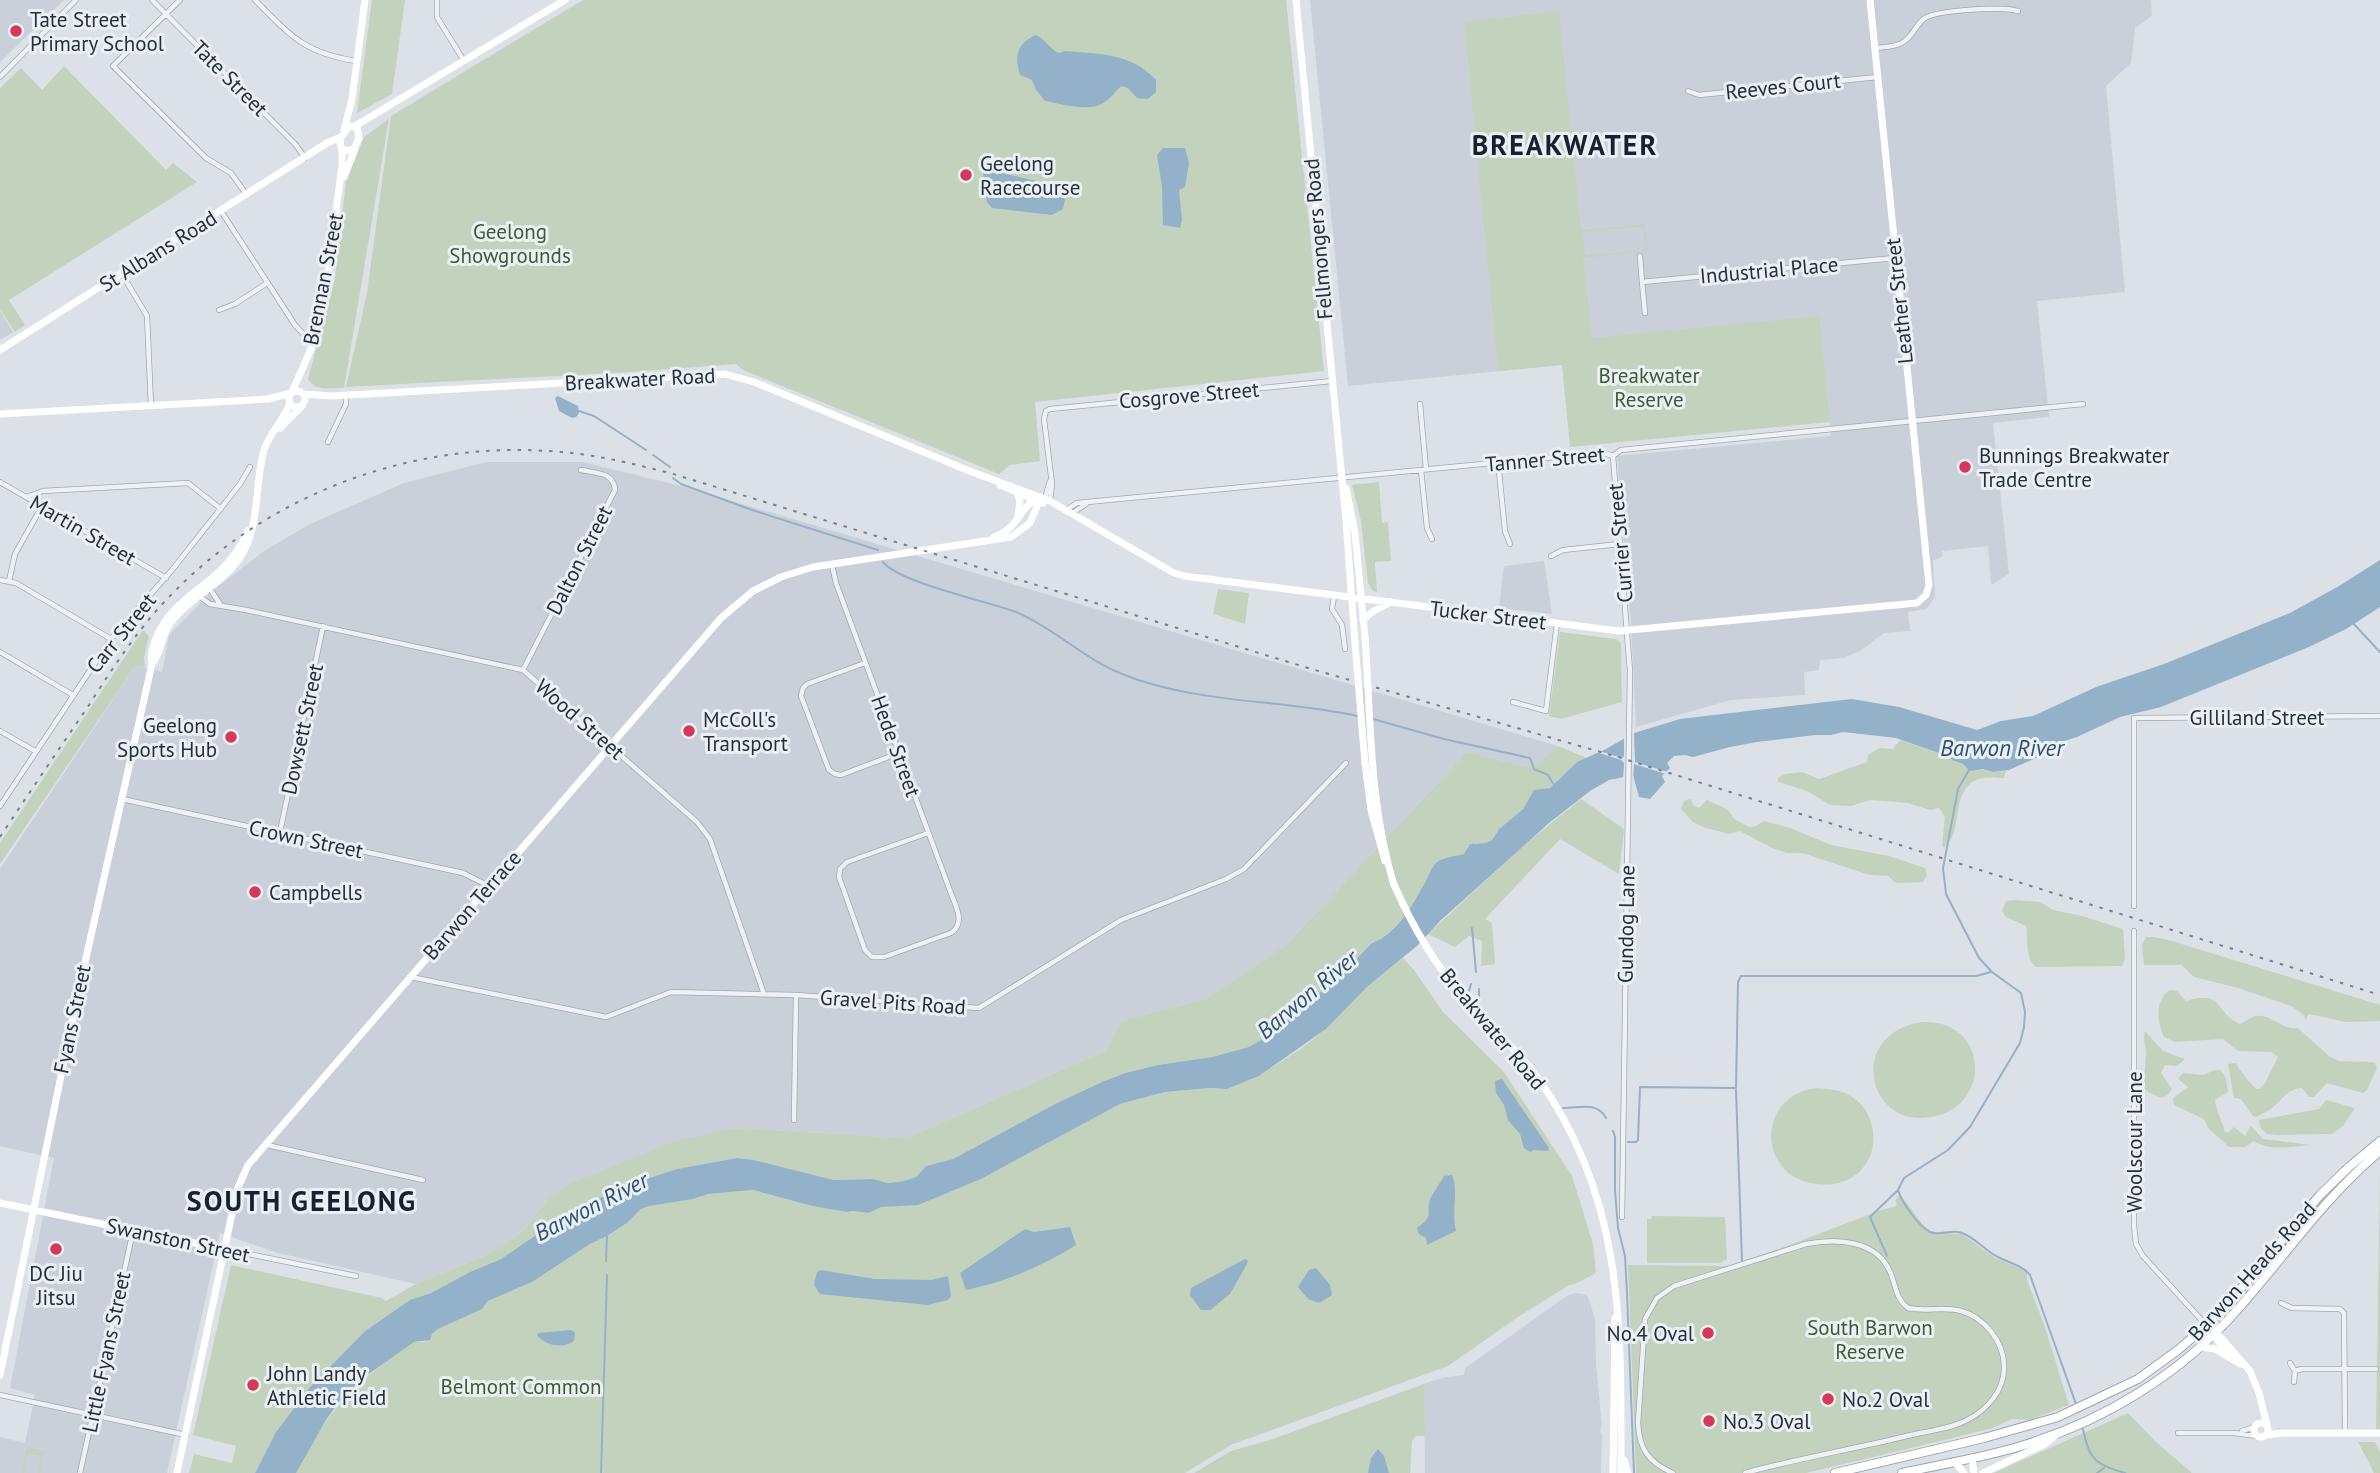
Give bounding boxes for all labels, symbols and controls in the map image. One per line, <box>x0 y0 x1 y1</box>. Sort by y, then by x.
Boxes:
place label: Tate Street Primary School <box>30 6 164 57</box>
marker: Tate Street Primary School <box>8 23 24 39</box>
street label: Tate Street <box>186 34 274 122</box>
street label: Reeves Court <box>1724 67 1842 105</box>
district label: BREAKWATER <box>1472 126 1658 163</box>
place label: Geelong Racecourse <box>980 150 1080 201</box>
street label: Fellmongers Road <box>1298 157 1338 321</box>
marker: Geelong Racecourse <box>958 167 974 183</box>
street label: St Albans Road <box>94 204 222 298</box>
street label: Brennan Street <box>297 211 349 347</box>
park label: Geelong Showgrounds <box>449 218 571 269</box>
street label: Leather Street <box>1879 237 1919 365</box>
street label: Industrial Place <box>1699 250 1839 290</box>
street label: Breakwater Road <box>564 362 716 396</box>
park label: Breakwater Reserve <box>1598 362 1700 413</box>
street label: Cosgrove Street <box>1118 375 1260 415</box>
street label: Tanner Street <box>1484 440 1606 478</box>
place label: Bunnings Breakwater Trade Centre <box>1979 442 2170 493</box>
marker: Bunnings Breakwater Trade Centre <box>1957 459 1973 475</box>
street label: Currier Street <box>1601 482 1639 604</box>
street label: Martin Street <box>25 489 141 571</box>
street label: Dalton Street <box>540 501 618 619</box>
street label: Carr Street <box>80 587 162 679</box>
street label: Tucker Street <box>1428 594 1548 636</box>
street label: Dowsett Street <box>275 661 329 797</box>
street label: Wood Street <box>530 673 630 765</box>
street label: Hede Street <box>865 692 927 800</box>
street label: Gilliland Street <box>2190 704 2324 731</box>
place label: McColl's Transport <box>703 706 788 757</box>
place label: Geelong Sports Hub <box>117 712 217 763</box>
marker: McColl's Transport <box>681 723 697 739</box>
marker: Geelong Sports Hub <box>223 729 239 745</box>
water label: Barwon River <box>1940 733 2065 762</box>
street label: Crown Street <box>246 814 366 864</box>
street label: Barwon Terrace <box>417 845 527 965</box>
street label: Gundog Lane <box>1611 865 1641 983</box>
place label: Campbells <box>269 879 363 906</box>
marker: Campbells <box>247 884 263 900</box>
water label: Barwon River <box>1250 942 1365 1045</box>
street label: Fyans Street <box>47 962 97 1076</box>
street label: Breakwater Road <box>1434 962 1552 1096</box>
street label: Gravel Pits Road <box>819 983 967 1021</box>
street label: Woolscour Lane <box>2121 1071 2148 1213</box>
water label: Barwon River <box>529 1164 654 1247</box>
district label: SOUTH GEELONG <box>187 1182 417 1219</box>
street label: Barwon Heads Road <box>2182 1196 2322 1346</box>
street label: Swanston Street <box>104 1212 252 1268</box>
marker: DC Jiu Jitsu <box>48 1241 64 1257</box>
place label: DC Jiu Jitsu <box>29 1260 83 1311</box>
street label: Little Fyans Street <box>76 1269 136 1435</box>
park label: South Barwon Reserve <box>1807 1314 1933 1365</box>
place label: No.4 Oval <box>1607 1320 1694 1347</box>
marker: No.4 Oval <box>1700 1325 1716 1341</box>
place label: John Landy Athletic Field <box>266 1360 386 1411</box>
park label: Belmont Common <box>441 1373 601 1400</box>
marker: John Landy Athletic Field <box>245 1377 261 1393</box>
place label: No.2 Oval <box>1842 1386 1929 1413</box>
marker: No.2 Oval <box>1820 1391 1836 1407</box>
place label: No.3 Oval <box>1723 1408 1810 1435</box>
marker: No.3 Oval <box>1701 1413 1717 1429</box>

